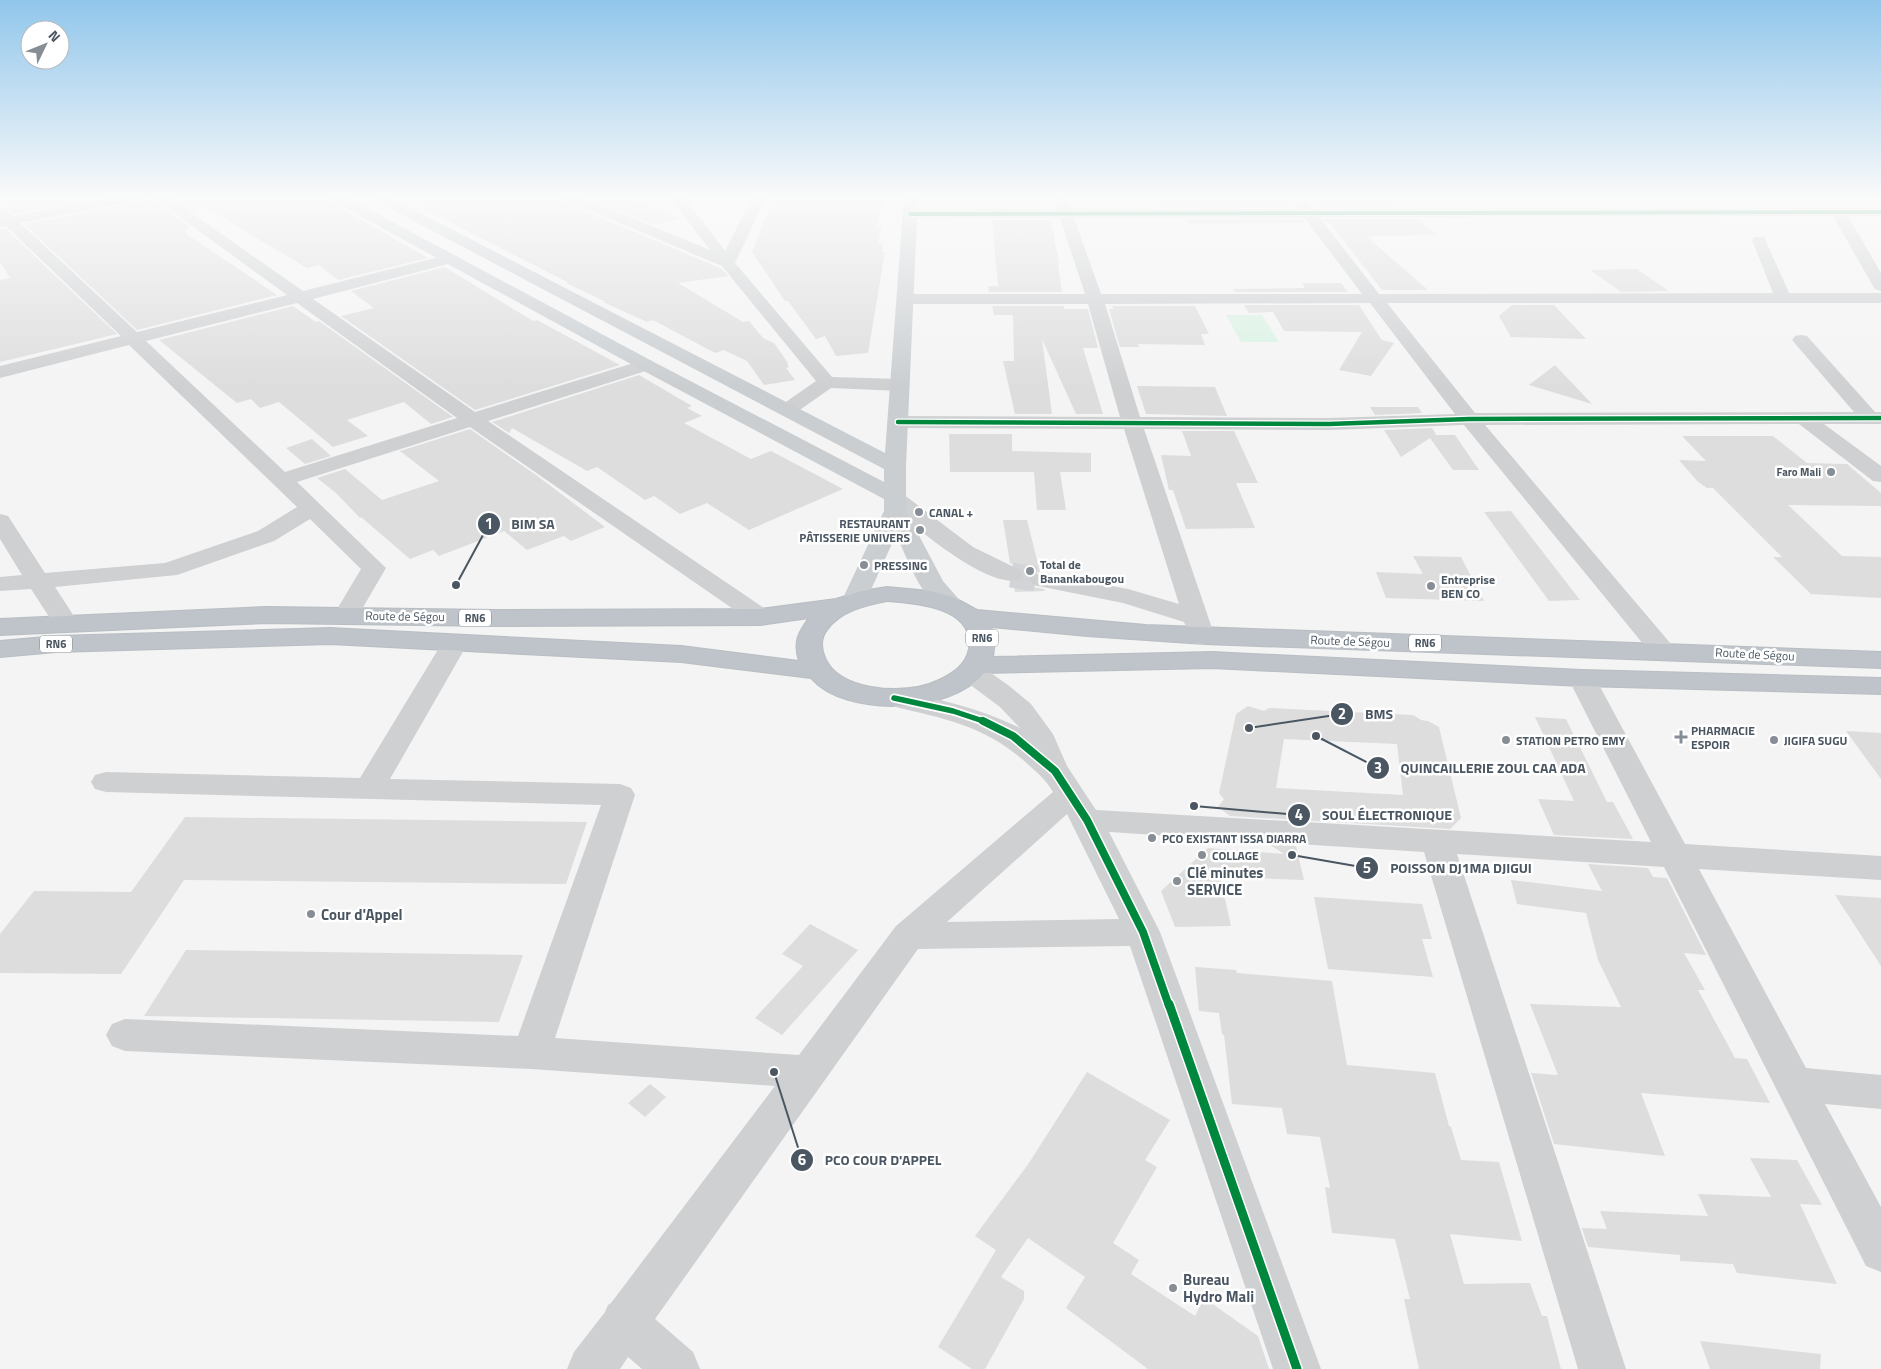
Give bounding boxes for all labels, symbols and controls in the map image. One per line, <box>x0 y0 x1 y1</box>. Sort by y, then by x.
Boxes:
north arrow <box>20 20 70 70</box>
text: N <box>44 25 66 47</box>
place label: Faro Mali <box>1776 464 1821 480</box>
marker: Faro Mali <box>1825 466 1837 478</box>
place label: CANAL + <box>929 503 974 522</box>
marker: CANAL + <box>913 506 925 518</box>
callout: BIM SA <box>476 509 565 538</box>
text: 1 <box>485 512 493 535</box>
text: BIM SA <box>511 513 555 534</box>
place label: RESTAURANT PÂTISSERIE UNIVERS <box>799 514 911 547</box>
marker: RESTAURANT PÂTISSERIE UNIVERS <box>914 524 926 536</box>
place label: Total de Banankabougou <box>1040 555 1124 588</box>
place label: PRESSING <box>874 556 927 575</box>
marker: PRESSING <box>858 559 870 571</box>
marker: Total de Banankabougou <box>1024 565 1036 577</box>
place label: Entreprise BEN CO <box>1441 570 1495 603</box>
marker: Entreprise BEN CO <box>1425 580 1437 592</box>
street label: Route de Ségou <box>365 606 445 626</box>
road number: RN6 <box>459 610 491 626</box>
road number: RN6 <box>966 630 998 646</box>
street label: Route de Ségou <box>1310 630 1390 652</box>
road number: RN6 <box>1409 634 1441 651</box>
road number: RN6 <box>40 636 72 652</box>
street label: Route de Ségou <box>1715 642 1795 666</box>
callout: BMS <box>1330 699 1403 728</box>
text: 2 <box>1338 702 1346 725</box>
text: BMS <box>1365 703 1393 724</box>
place label: PHARMACIE ESPOIR <box>1691 721 1755 754</box>
place label: STATION PETRO EMY <box>1516 731 1626 750</box>
marker: PHARMACIE ESPOIR <box>1675 731 1687 743</box>
place label: JIGIFA SUGU <box>1784 731 1848 750</box>
marker: STATION PETRO EMY <box>1500 734 1512 746</box>
marker: JIGIFA SUGU <box>1768 734 1780 746</box>
callout: QUINCAILLERIE ZOUL CAA ADA <box>1365 754 1596 783</box>
text: 3 <box>1374 756 1382 779</box>
text: QUINCAILLERIE ZOUL CAA ADA <box>1400 757 1586 778</box>
callout: SOUL ÉLECTRONIQUE <box>1287 800 1462 829</box>
text: 4 <box>1295 803 1303 826</box>
text: SOUL ÉLECTRONIQUE <box>1322 804 1452 825</box>
place label: PCO EXISTANT ISSA DIARRA <box>1162 829 1307 848</box>
marker: PCO EXISTANT ISSA DIARRA <box>1146 832 1158 844</box>
place label: COLLAGE <box>1212 846 1259 865</box>
marker: COLLAGE <box>1196 849 1208 861</box>
callout: POISSON DJ1MA DJIGUI <box>1355 853 1541 882</box>
text: 5 <box>1363 856 1371 879</box>
text: POISSON DJ1MA DJIGUI <box>1390 857 1532 878</box>
place label: Clé minutes SERVICE <box>1187 861 1263 901</box>
marker: Clé minutes SERVICE <box>1171 875 1183 887</box>
place label: Cour d'Appel <box>321 903 403 926</box>
marker: Cour d'Appel <box>305 908 317 920</box>
callout: PCO COUR D'APPEL <box>790 1146 952 1175</box>
text: 6 <box>798 1148 806 1171</box>
text: PCO COUR D'APPEL <box>825 1149 942 1170</box>
place label: Bureau Hydro Mali <box>1183 1268 1254 1308</box>
marker: Bureau Hydro Mali <box>1167 1282 1179 1294</box>

